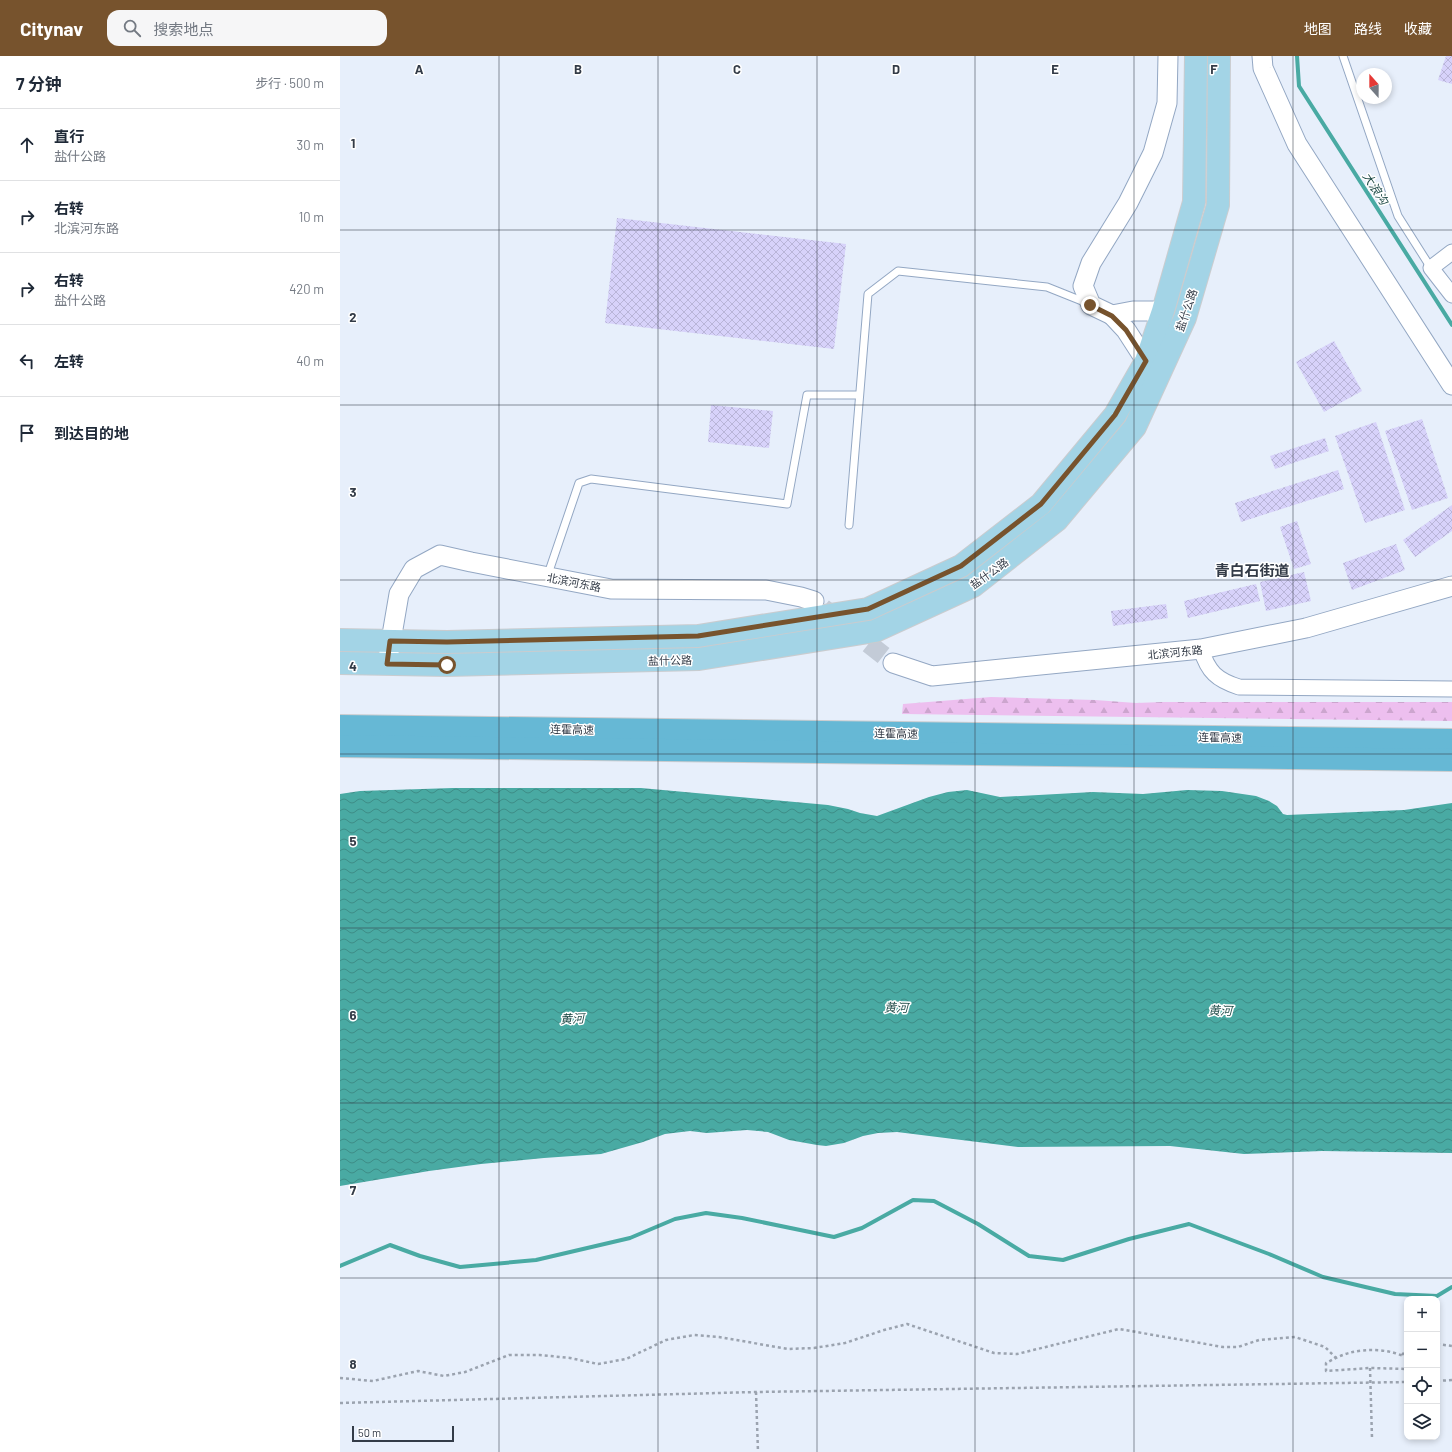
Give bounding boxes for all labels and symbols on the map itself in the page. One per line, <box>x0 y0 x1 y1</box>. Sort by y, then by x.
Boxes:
text: A <box>415 61 424 77</box>
text: B <box>574 61 582 77</box>
text: C <box>733 61 741 77</box>
text: D <box>892 61 900 77</box>
text: E <box>1051 61 1059 77</box>
text: F <box>1210 61 1218 77</box>
north arrow <box>1356 68 1392 104</box>
text: 1 <box>351 135 355 151</box>
water label: 大浪沟 <box>1360 169 1393 209</box>
street label: 盐什公路 <box>1173 287 1199 333</box>
route end <box>1081 296 1099 314</box>
text: 2 <box>349 309 357 325</box>
text: 3 <box>349 484 357 500</box>
street label: 盐什公路 <box>967 555 1011 591</box>
district label: 青白石街道 <box>1214 561 1290 579</box>
street label: 北滨河东路 <box>546 570 602 594</box>
street label: 北滨河东路 <box>1147 643 1203 661</box>
street label: 盐什公路 <box>648 653 692 667</box>
route start <box>438 656 456 674</box>
text: 4 <box>349 658 357 674</box>
street label: 连霍高速 <box>550 722 594 736</box>
street label: 连霍高速 <box>874 726 918 740</box>
street label: 连霍高速 <box>1198 730 1242 744</box>
text: 5 <box>349 833 357 849</box>
water label: 黄河 <box>884 1000 910 1014</box>
water label: 黄河 <box>1208 1003 1234 1017</box>
text: 6 <box>350 1007 357 1023</box>
water label: 黄河 <box>560 1011 586 1025</box>
text: 7 <box>350 1182 357 1198</box>
text: 8 <box>349 1356 357 1372</box>
scale bar <box>352 1424 454 1443</box>

